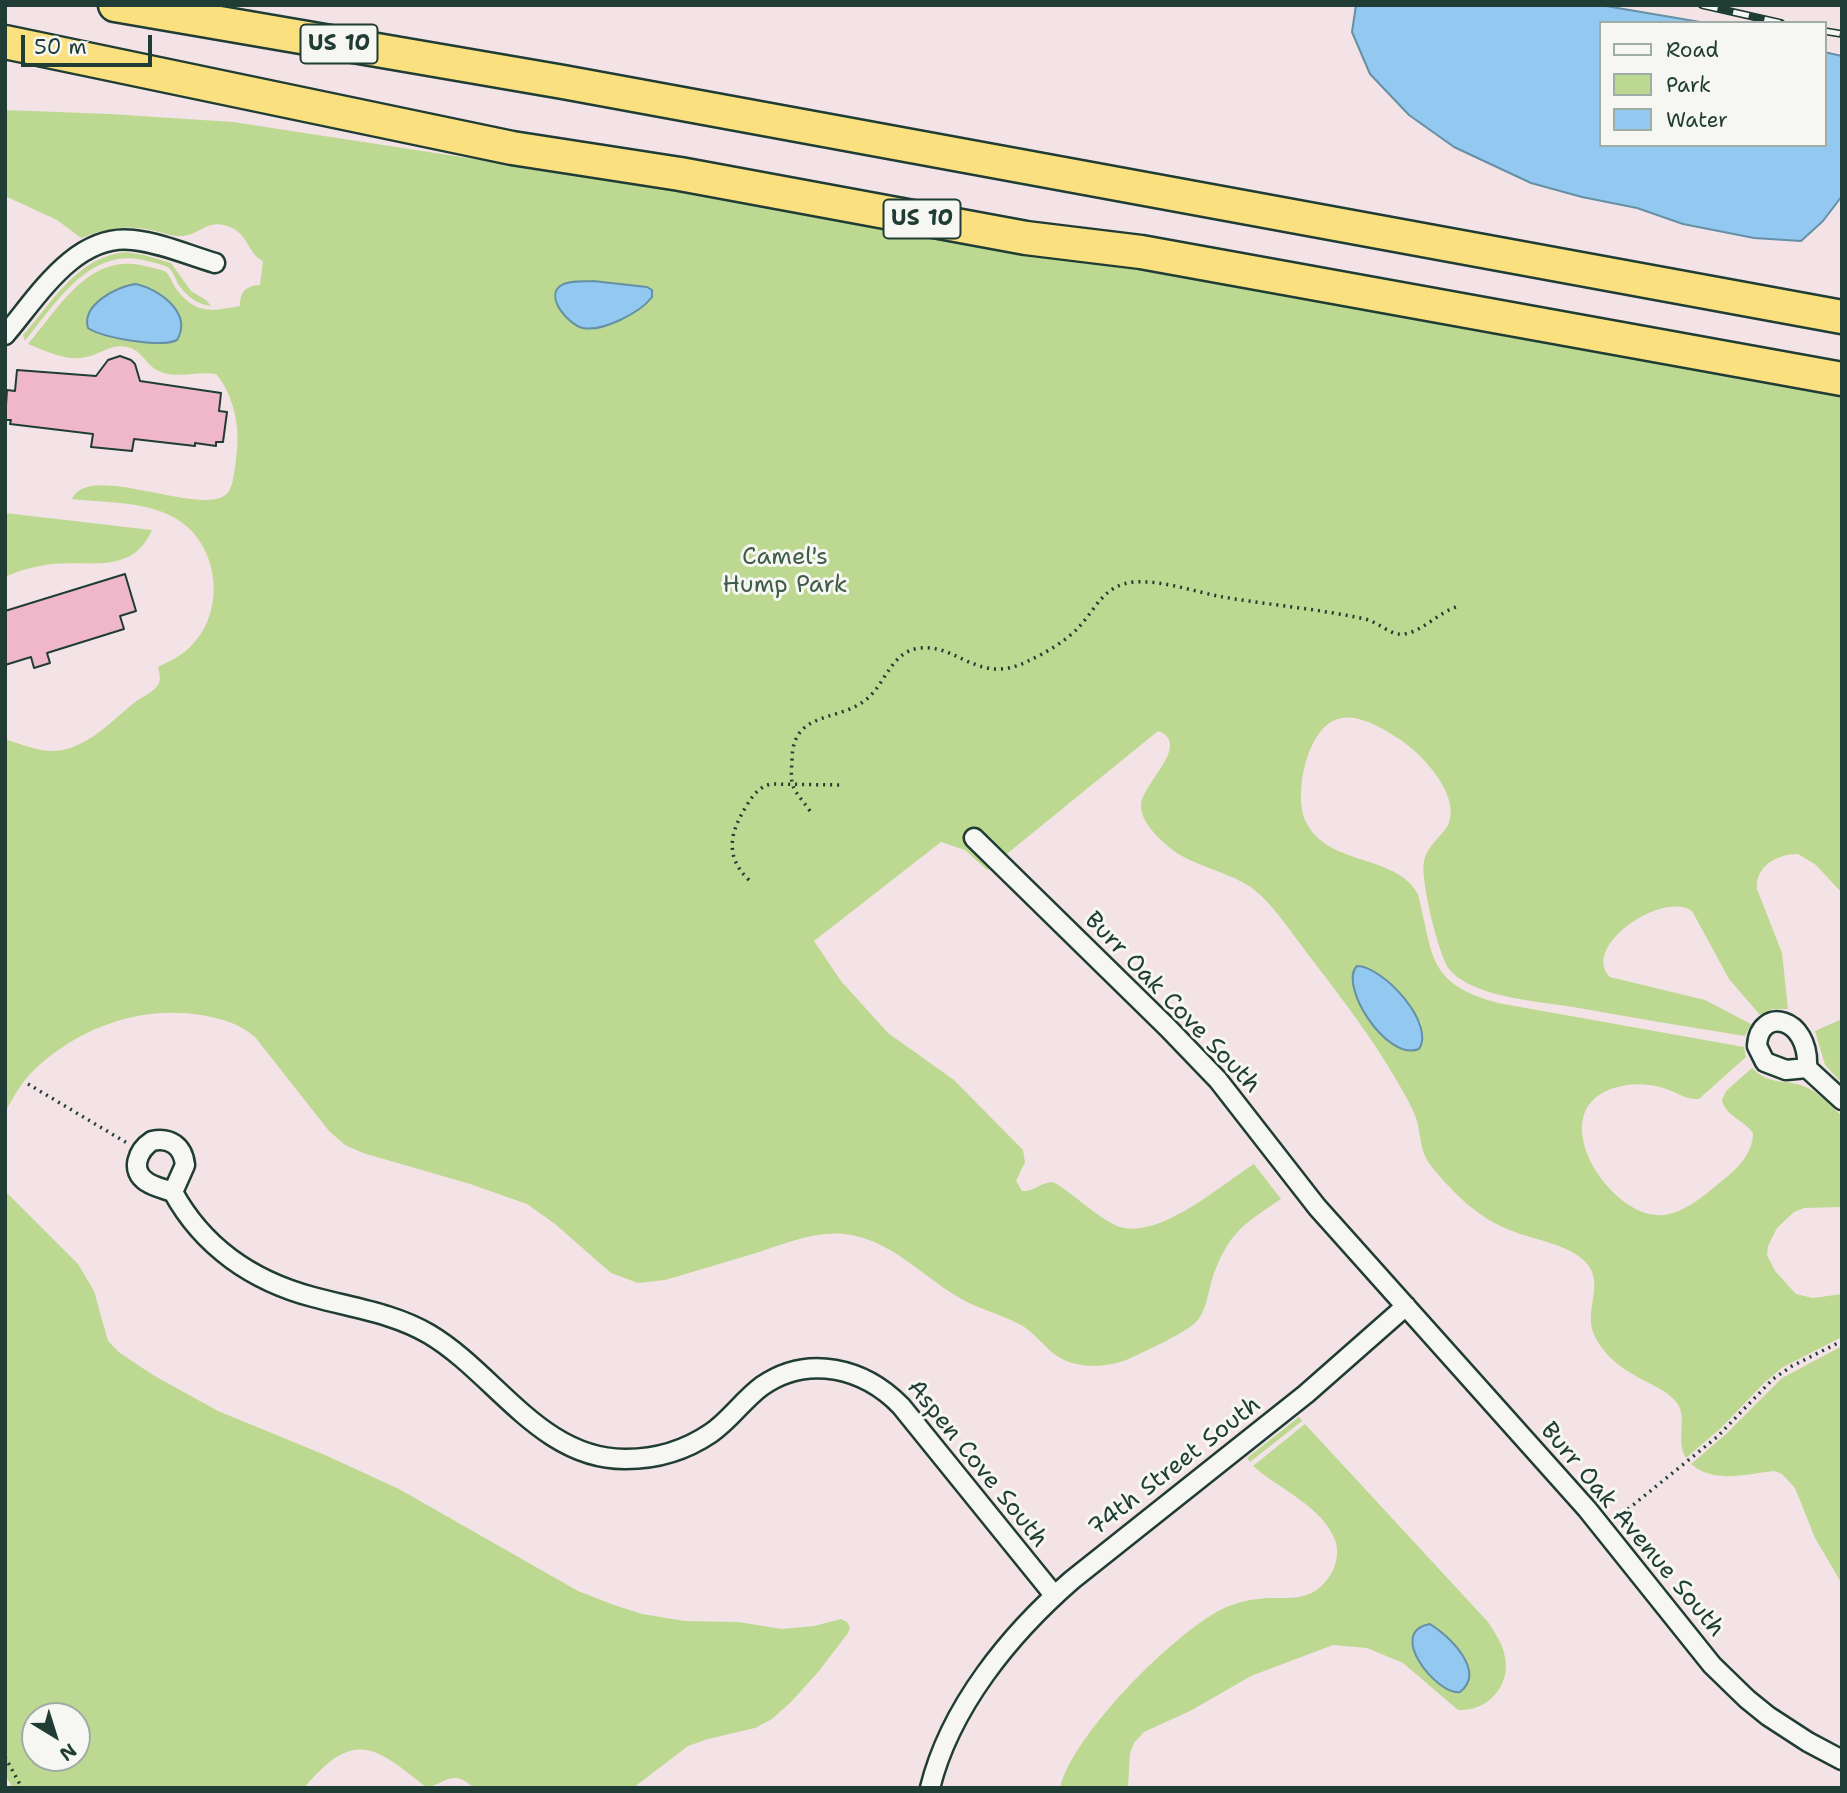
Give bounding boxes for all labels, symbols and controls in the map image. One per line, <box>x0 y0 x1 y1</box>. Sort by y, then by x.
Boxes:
scale bar <box>24 21 156 65</box>
legend <box>1598 21 1826 147</box>
road number: US 10 <box>300 24 378 64</box>
text: 50 m <box>34 33 87 61</box>
text: Road <box>1666 36 1719 64</box>
text: Park <box>1666 71 1711 99</box>
text: Water <box>1666 106 1728 134</box>
road number: US 10 <box>884 200 960 238</box>
park label: Camel's Hump Park <box>722 544 848 600</box>
street label: Burr Oak Cove South <box>1078 906 1266 1100</box>
street label: Aspen Cove South <box>900 1374 1054 1554</box>
street label: 74th Street South <box>1083 1391 1267 1543</box>
street label: Burr Oak Avenue South <box>1534 1417 1730 1643</box>
north arrow <box>21 1702 91 1772</box>
text: N <box>54 1738 82 1767</box>

